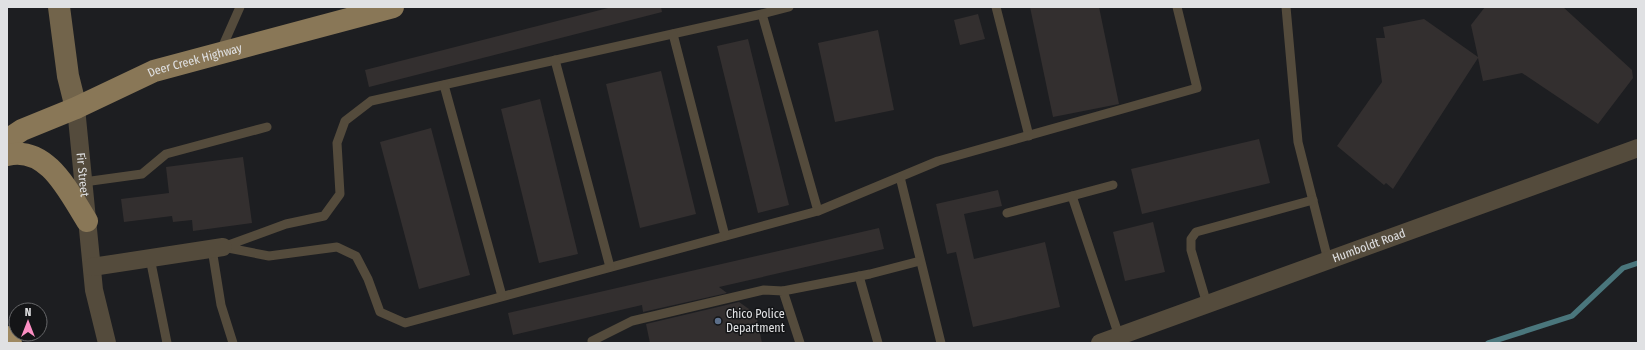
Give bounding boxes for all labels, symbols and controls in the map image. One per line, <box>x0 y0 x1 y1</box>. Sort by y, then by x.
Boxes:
street label: Deer Creek Highway <box>145 41 244 80</box>
street label: Fir Street <box>73 152 92 198</box>
street label: Humboldt Road <box>1330 226 1407 265</box>
north arrow <box>8 302 48 342</box>
text: N <box>25 306 31 319</box>
place label: Chico Police Department <box>726 307 785 335</box>
marker: Chico Police Department <box>713 316 723 326</box>

